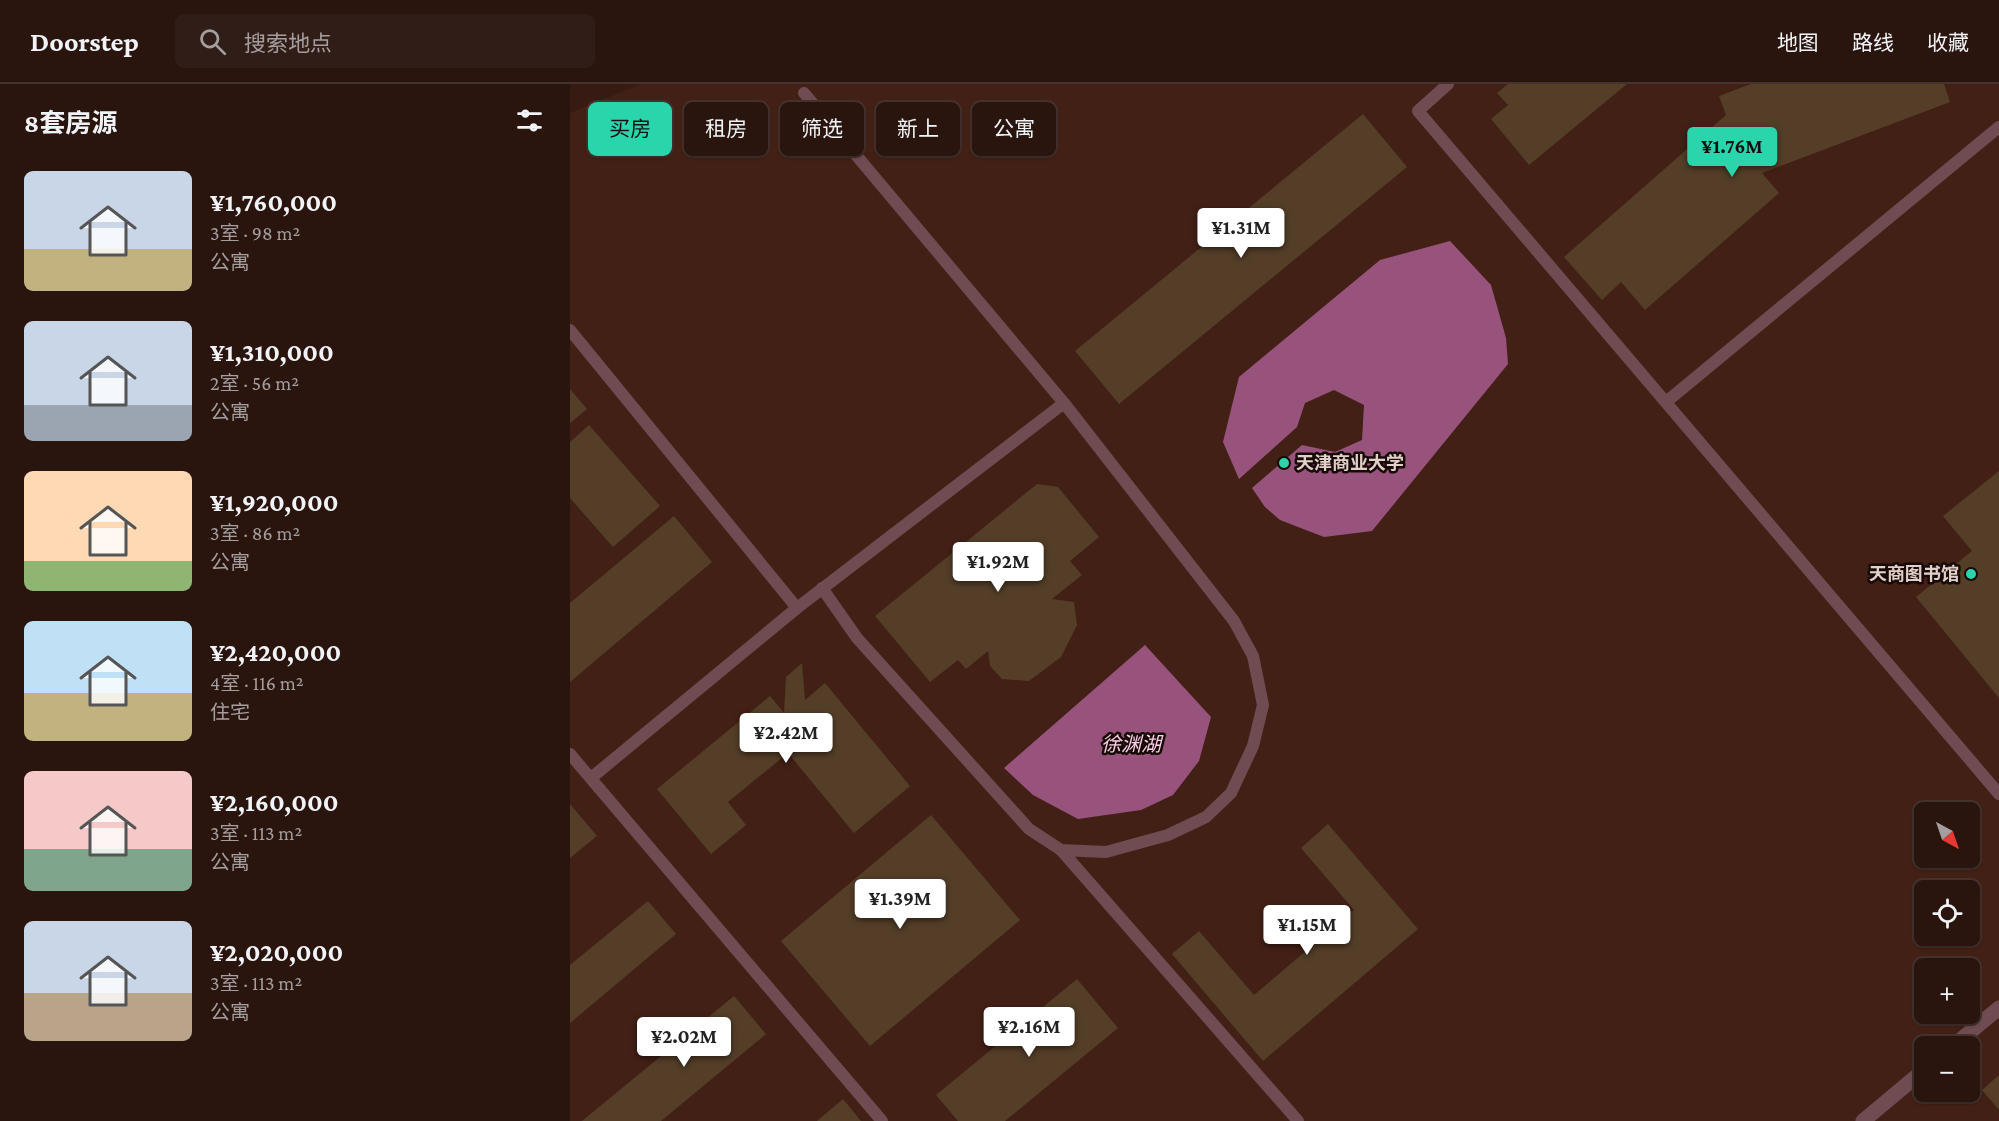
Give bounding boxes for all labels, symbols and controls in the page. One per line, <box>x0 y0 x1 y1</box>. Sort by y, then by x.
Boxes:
search box <box>175 14 595 68</box>
icon: search <box>196 25 229 58</box>
text: Doorstep <box>30 26 139 57</box>
text: 搜索地点 <box>244 31 332 56</box>
text: 地图 <box>1777 31 1819 55</box>
text: 路线 <box>1852 31 1894 55</box>
text: 收藏 <box>1927 31 1969 55</box>
chip: 买房 <box>588 102 672 156</box>
chip: 租房 <box>684 102 768 156</box>
chip: 筛选 <box>780 102 864 156</box>
chip: 新上 <box>876 102 960 156</box>
chip: 公寓 <box>972 102 1056 156</box>
icon: filters <box>513 104 546 137</box>
text: 8套房源 <box>24 109 117 138</box>
pin: ¥1.76M <box>1683 127 1781 178</box>
text: ¥1.76M <box>1701 135 1763 157</box>
text: ¥1,760,000 <box>210 188 337 217</box>
icon: home <box>72 195 144 267</box>
pin: ¥1.31M <box>1192 208 1290 259</box>
text: ¥1.31M <box>1211 216 1271 238</box>
text: 3室 · 98 m² <box>210 222 300 244</box>
text: 公寓 <box>210 251 250 273</box>
text: ¥1,310,000 <box>210 338 334 367</box>
icon: home <box>72 345 144 417</box>
text: 2室 · 56 m² <box>210 372 299 394</box>
text: 公寓 <box>210 401 250 423</box>
place label: 天津商业大学 <box>1296 453 1404 473</box>
marker: 天津商业大学 <box>1277 456 1291 470</box>
text: ¥1,920,000 <box>210 488 339 517</box>
icon: home <box>72 495 144 567</box>
text: 3室 · 86 m² <box>210 522 300 544</box>
pin: ¥1.92M <box>949 542 1047 593</box>
text: ¥1.92M <box>967 550 1029 572</box>
text: 公寓 <box>210 551 250 573</box>
place label: 天商图书馆 <box>1869 564 1959 584</box>
marker: 天商图书馆 <box>1964 567 1978 581</box>
text: ¥2,420,000 <box>210 638 341 667</box>
icon: home <box>72 645 144 717</box>
text: 4室 · 116 m² <box>210 672 304 694</box>
text: 住宅 <box>210 701 250 723</box>
pin: ¥2.42M <box>737 713 835 764</box>
text: ¥2.42M <box>754 721 818 743</box>
water label: 徐渊湖 <box>1101 733 1164 755</box>
text: ¥2,160,000 <box>210 788 339 817</box>
icon: home <box>72 795 144 867</box>
north arrow <box>1914 802 1980 868</box>
map controls <box>1914 802 1980 1102</box>
text: 3室 · 113 m² <box>210 822 302 844</box>
text: 公寓 <box>210 851 250 873</box>
pin: ¥1.39M <box>851 879 949 930</box>
button: locate <box>1914 880 1980 946</box>
text: ¥1.39M <box>869 887 931 909</box>
pin: ¥1.15M <box>1258 905 1356 956</box>
text: ¥1.15M <box>1277 913 1337 935</box>
text: ¥2,020,000 <box>210 938 343 967</box>
icon: home <box>72 945 144 1017</box>
button: + <box>1914 958 1980 1024</box>
text: 3室 · 113 m² <box>210 972 302 994</box>
text: 公寓 <box>210 1001 250 1023</box>
pin: ¥2.16M <box>980 1007 1078 1058</box>
text: ¥2.16M <box>998 1015 1060 1037</box>
pin: ¥2.02M <box>635 1017 733 1068</box>
text: ¥2.02M <box>651 1025 717 1047</box>
button: − <box>1914 1036 1980 1102</box>

